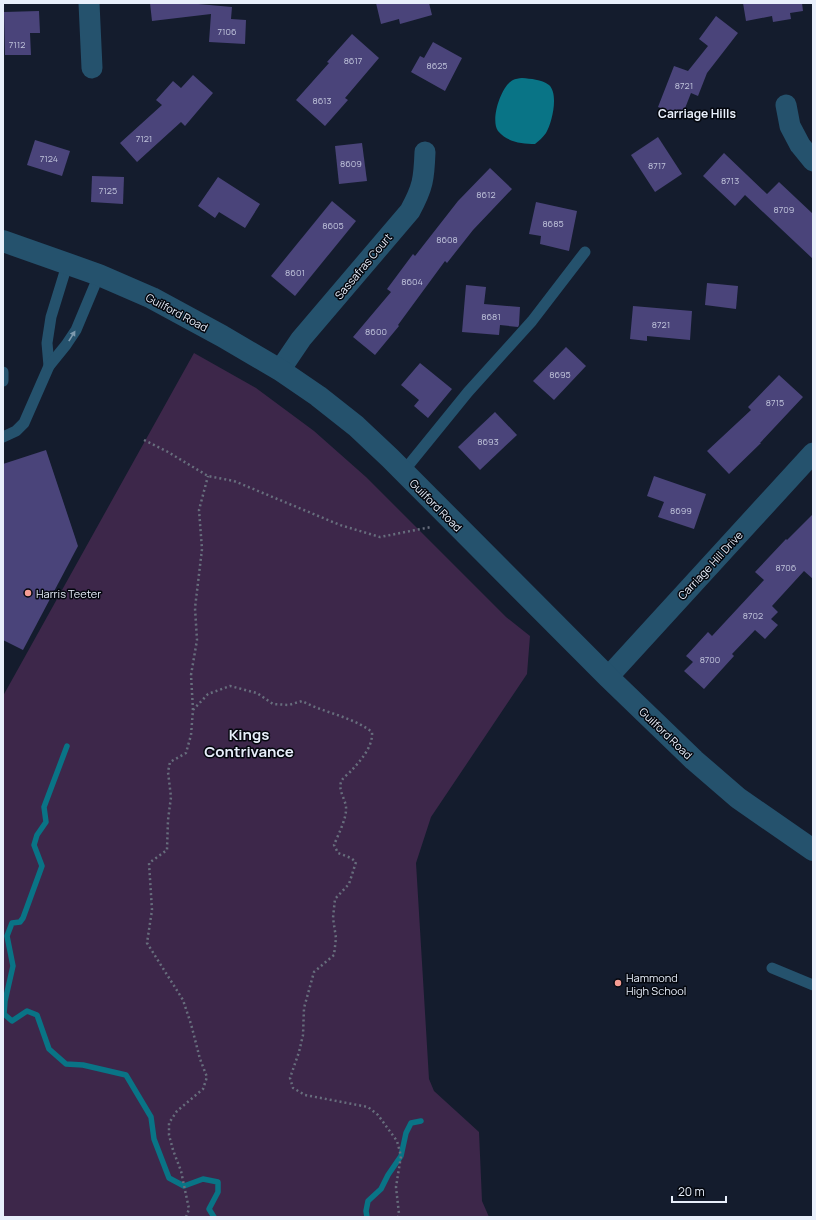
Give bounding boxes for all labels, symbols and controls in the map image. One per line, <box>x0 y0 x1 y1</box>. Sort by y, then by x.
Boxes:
house number: 7106 <box>217 25 237 38</box>
house number: 7112 <box>9 38 25 51</box>
house number: 8617 <box>344 54 363 67</box>
house number: 8625 <box>426 59 448 72</box>
house number: 8721 <box>675 79 693 92</box>
house number: 8613 <box>312 94 332 107</box>
district label: Carriage Hills <box>658 105 736 122</box>
house number: 7121 <box>136 132 152 145</box>
house number: 7124 <box>40 152 58 165</box>
house number: 8609 <box>340 157 362 170</box>
house number: 8717 <box>648 159 666 172</box>
house number: 8713 <box>721 174 739 187</box>
house number: 7125 <box>99 184 117 197</box>
house number: 8612 <box>476 188 496 201</box>
house number: 8709 <box>774 203 794 216</box>
house number: 8685 <box>542 217 564 230</box>
house number: 8605 <box>322 219 344 232</box>
street label: Sassafras Court <box>331 230 395 302</box>
house number: 8608 <box>436 233 458 246</box>
house number: 8601 <box>285 266 305 279</box>
house number: 8604 <box>401 275 423 288</box>
street label: Guilford Road <box>143 289 211 335</box>
house number: 8681 <box>481 310 501 323</box>
house number: 8721 <box>652 318 670 331</box>
house number: 8600 <box>365 325 387 338</box>
one-way arrow <box>69 330 76 341</box>
house number: 8695 <box>549 368 571 381</box>
house number: 8715 <box>766 396 784 409</box>
house number: 8693 <box>477 435 499 448</box>
street label: Guilford Road <box>407 476 465 534</box>
house number: 8699 <box>670 504 692 517</box>
street label: Carriage Hill Drive <box>674 527 746 603</box>
house number: 8706 <box>776 561 797 574</box>
place label: Harris Teeter <box>36 586 101 601</box>
marker: Harris Teeter <box>23 588 33 598</box>
house number: 8702 <box>743 609 763 622</box>
house number: 8700 <box>700 653 720 666</box>
street label: Guilford Road <box>636 704 696 762</box>
district label: Kings Contrivance <box>204 724 294 762</box>
place label: Hammond High School <box>626 970 686 998</box>
marker: Hammond High School <box>613 978 623 988</box>
scale bar <box>672 1178 726 1204</box>
text: 20 m <box>678 1183 705 1200</box>

